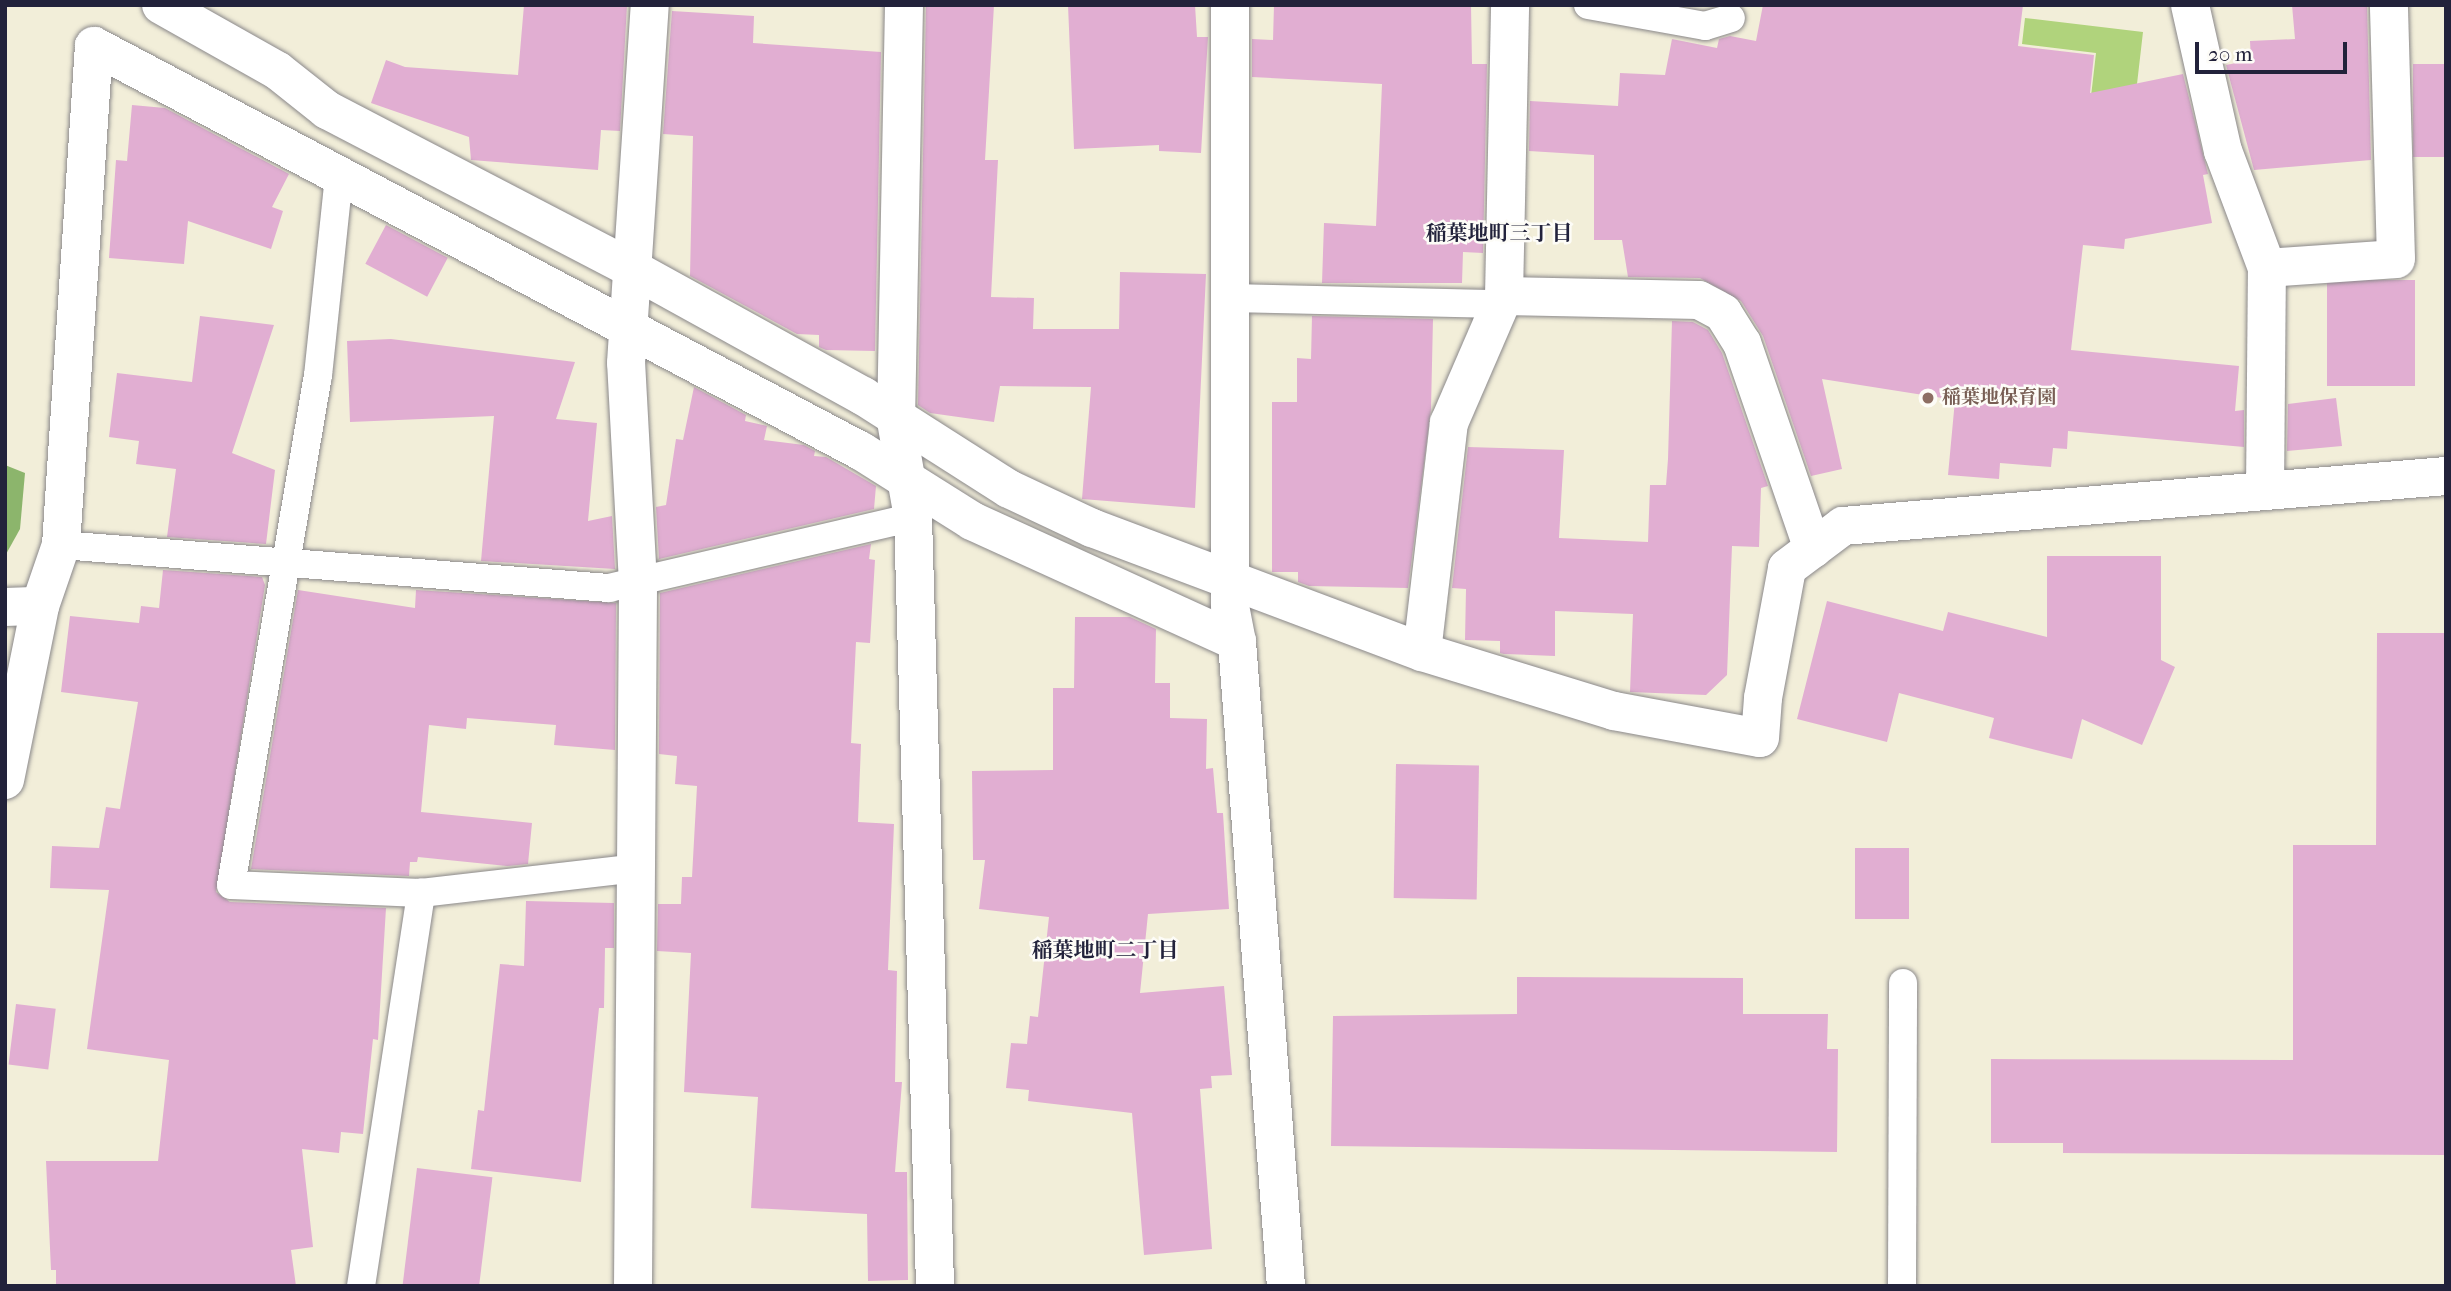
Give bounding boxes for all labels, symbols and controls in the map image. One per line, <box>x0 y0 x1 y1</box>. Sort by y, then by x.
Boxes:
scale bar <box>2199 28 2351 72</box>
text: 20 m <box>2208 42 2252 66</box>
district label: 稲葉地町三丁目 <box>1426 220 1572 246</box>
place label: 稲葉地保育園 <box>1942 387 2056 409</box>
marker: 稲葉地保育園 <box>1920 390 1936 406</box>
district label: 稲葉地町二丁目 <box>1032 937 1178 963</box>

